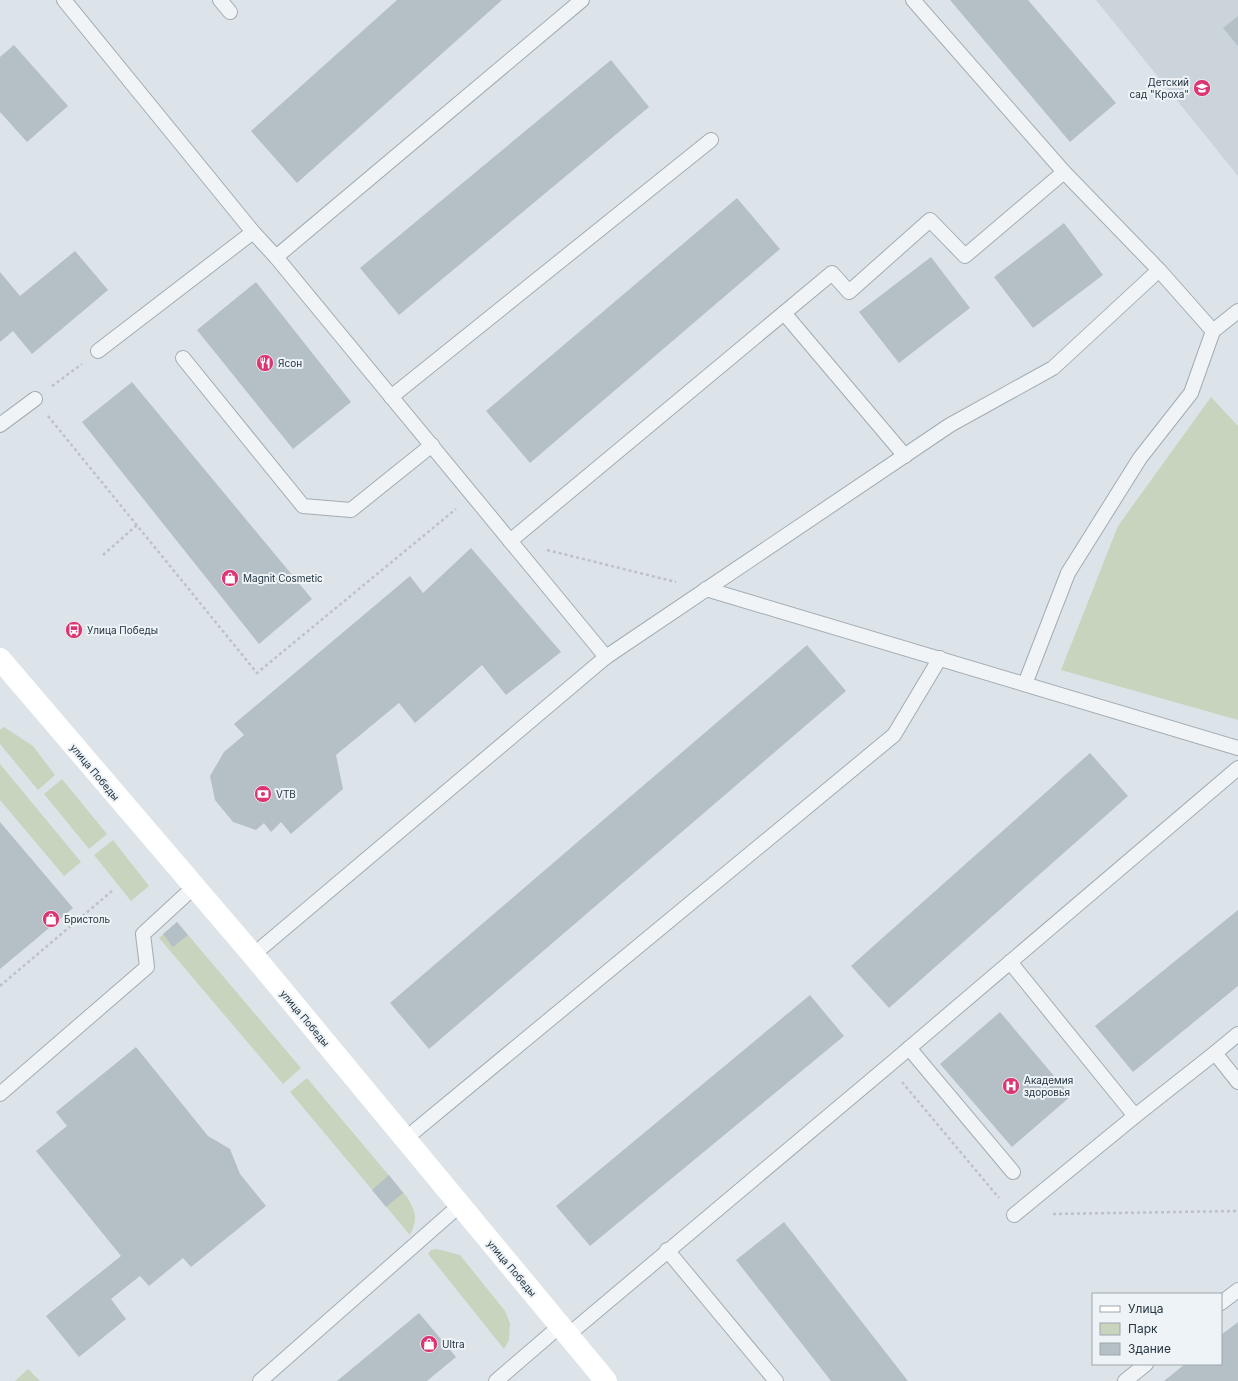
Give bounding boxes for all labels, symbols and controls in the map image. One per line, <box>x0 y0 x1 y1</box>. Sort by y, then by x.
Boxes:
place label: Детский сад "Кроха" <box>1129 76 1189 100</box>
school or university icon: Детский сад "Кроха" <box>1192 78 1212 98</box>
restaurant icon: Ясон <box>255 353 275 373</box>
place label: Ясон <box>278 357 302 369</box>
shop icon: Magnit Cosmetic <box>220 568 240 588</box>
place label: Magnit Cosmetic <box>243 572 323 584</box>
bus stop icon: Улица Победы <box>64 620 84 640</box>
place label: Улица Победы <box>87 624 158 636</box>
street label: улица Победы <box>68 741 122 803</box>
bank icon: VTB <box>253 784 273 804</box>
place label: VTB <box>276 788 296 800</box>
shop icon: Бристоль <box>41 909 61 929</box>
place label: Бристоль <box>64 913 110 925</box>
street label: улица Победы <box>278 987 332 1049</box>
place label: Академия здоровья <box>1024 1074 1073 1098</box>
hospital icon: Академия здоровья <box>1001 1076 1021 1096</box>
street label: улица Победы <box>485 1237 539 1299</box>
legend <box>1092 1293 1222 1365</box>
text: Улица <box>1128 1301 1163 1316</box>
text: Парк <box>1128 1321 1158 1336</box>
shop icon: Ultra <box>419 1334 439 1354</box>
place label: Ultra <box>442 1338 465 1350</box>
text: Здание <box>1128 1341 1171 1356</box>

